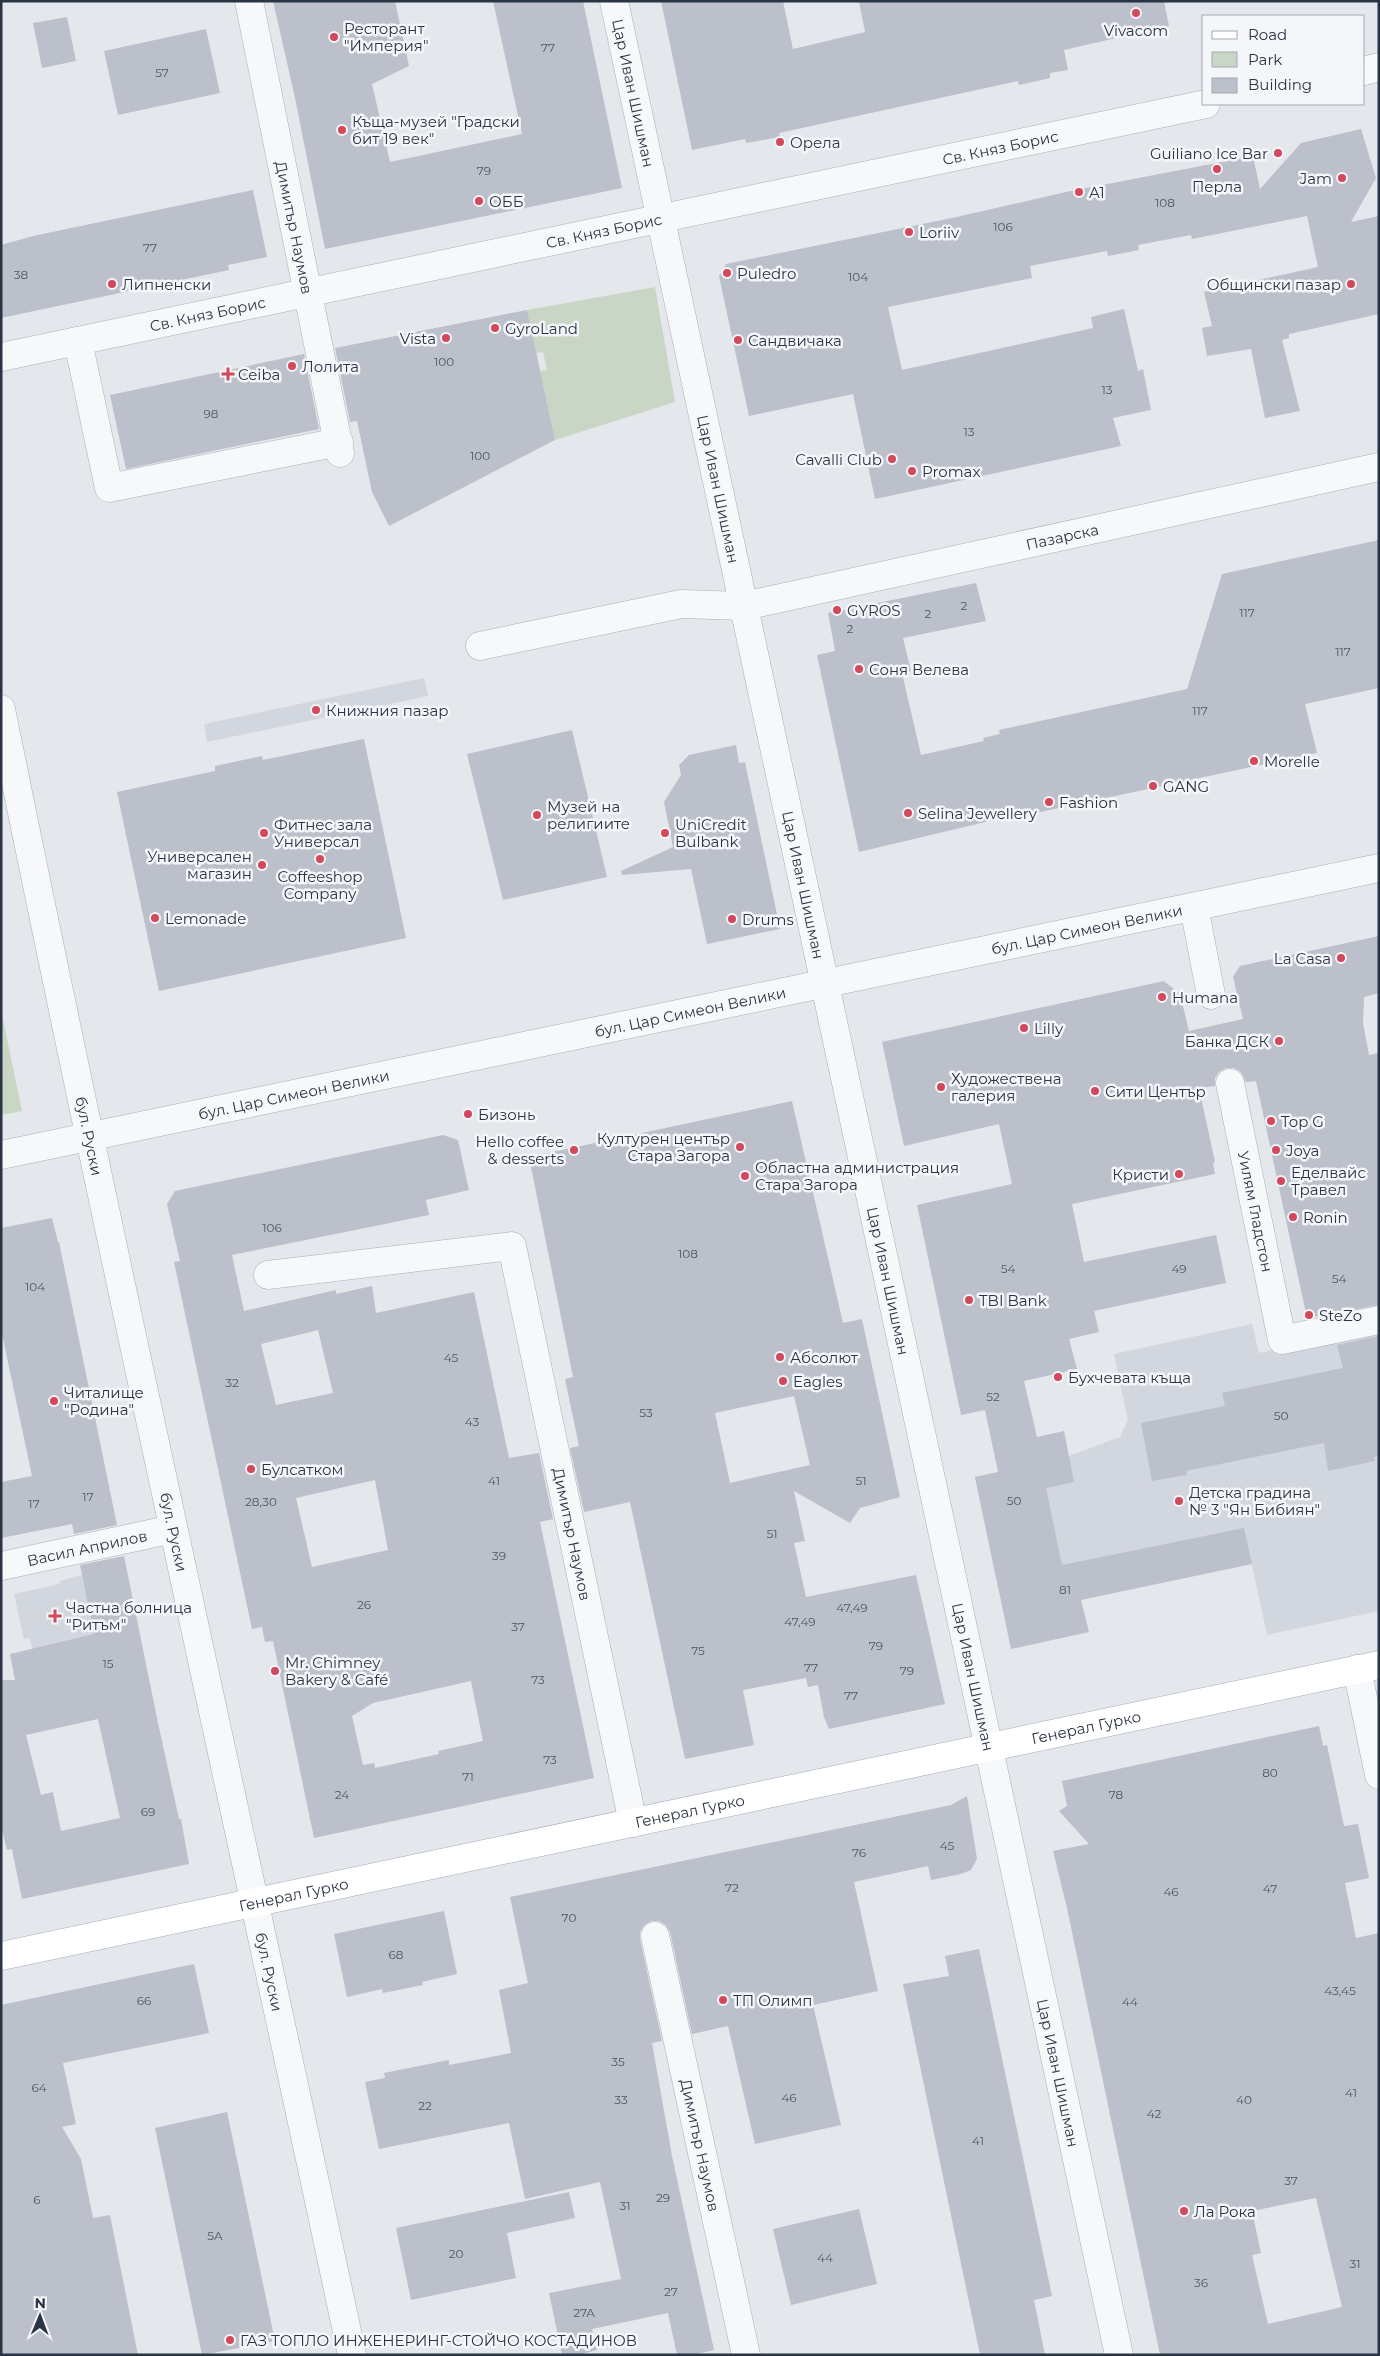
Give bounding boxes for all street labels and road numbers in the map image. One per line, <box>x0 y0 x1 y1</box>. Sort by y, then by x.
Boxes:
street label: Цар Иван Шишман <box>609 17 659 169</box>
street label: Св. Княз Борис <box>940 126 1060 169</box>
street label: Димитър Наумов <box>272 159 317 296</box>
street label: Св. Княз Борис <box>544 209 664 252</box>
street label: Св. Княз Борис <box>148 292 267 335</box>
street label: Цар Иван Шишман <box>694 413 744 565</box>
street label: Пазарска <box>1024 519 1100 554</box>
street label: Цар Иван Шишман <box>778 809 829 961</box>
street label: бул. Цар Симеон Велики <box>989 900 1184 958</box>
street label: бул. Цар Симеон Велики <box>593 982 787 1041</box>
street label: бул. Цар Симеон Велики <box>196 1065 391 1123</box>
street label: бул. Руски <box>72 1095 107 1177</box>
street label: Уилям Гладстон <box>1234 1149 1278 1274</box>
street label: Цар Иван Шишман <box>863 1205 914 1357</box>
street label: Димитър Наумов <box>549 1466 596 1602</box>
street label: бул. Руски <box>156 1491 192 1573</box>
street label: Васил Априлов <box>25 1525 149 1570</box>
street label: Цар Иван Шишман <box>948 1601 999 1753</box>
street label: Генерал Гурко <box>1030 1706 1143 1748</box>
street label: Генерал Гурко <box>633 1790 746 1831</box>
street label: Генерал Гурко <box>237 1873 350 1915</box>
street label: бул. Руски <box>252 1930 287 2013</box>
street label: Цар Иван Шишман <box>1033 1997 1084 2149</box>
street label: Димитър Наумов <box>677 2077 724 2213</box>

